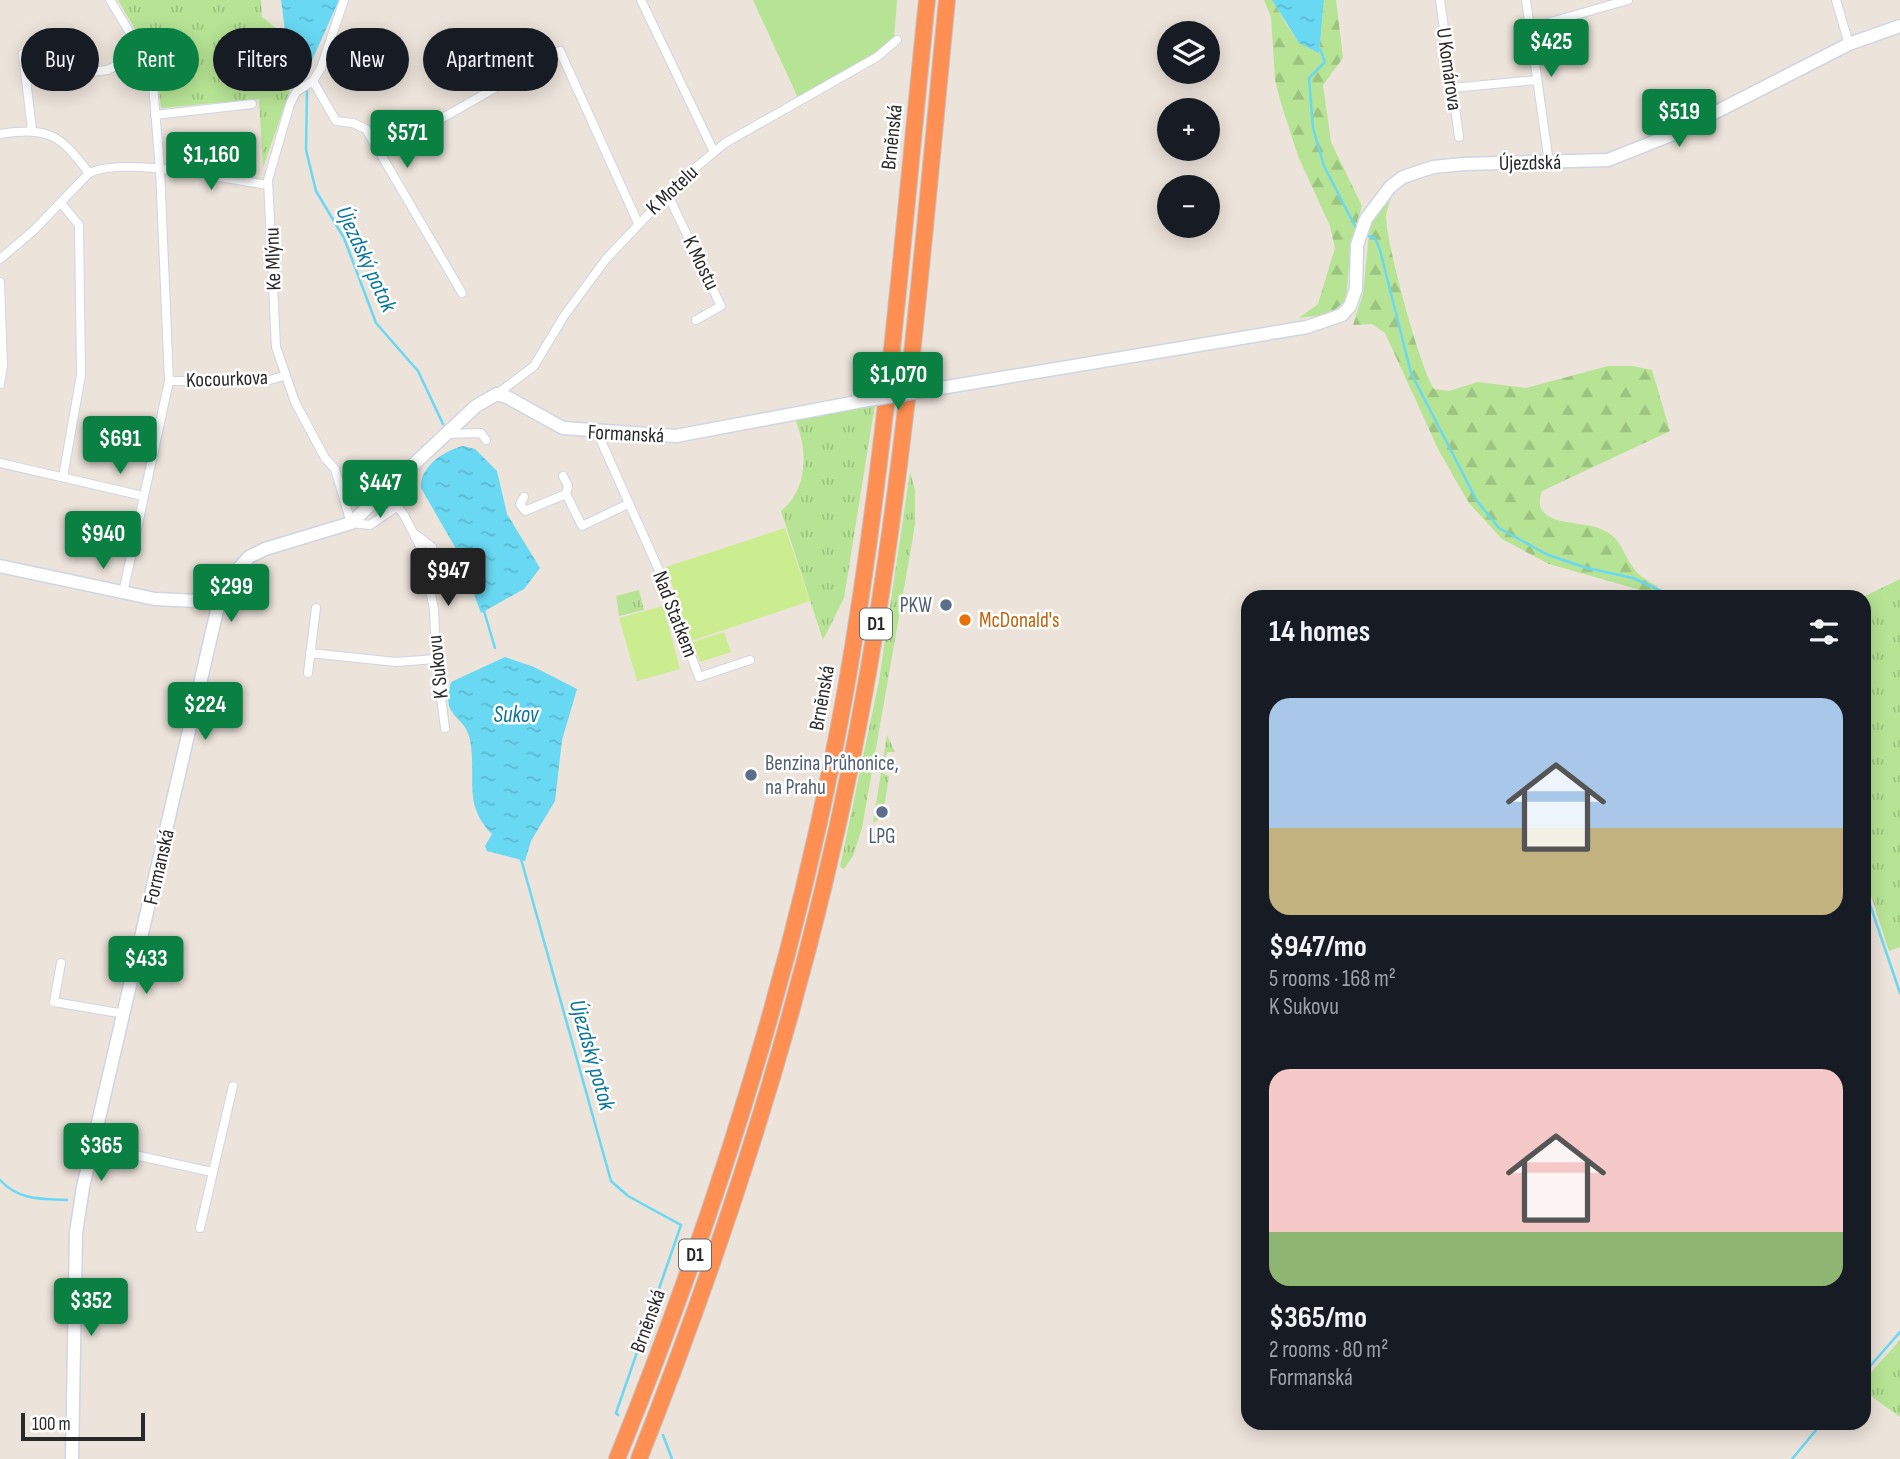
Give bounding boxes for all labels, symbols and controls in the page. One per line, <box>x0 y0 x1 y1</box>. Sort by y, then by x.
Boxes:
pin: $425 <box>1510 20 1592 79</box>
map controls <box>1157 21 1220 238</box>
button: layers <box>1157 21 1220 84</box>
street label: U Komárova <box>1431 26 1467 112</box>
chip: Buy <box>21 28 99 91</box>
chip: Rent <box>113 28 199 91</box>
chip: Filters <box>213 28 312 91</box>
chip: New <box>326 28 409 91</box>
chip: Apartment <box>423 28 558 91</box>
text: $425 <box>1530 28 1572 56</box>
pin: $519 <box>1638 90 1720 149</box>
button: + <box>1157 98 1220 161</box>
text: $519 <box>1658 98 1700 126</box>
street label: Brněnská <box>876 103 908 171</box>
pin: $571 <box>366 110 448 170</box>
text: $571 <box>387 119 427 147</box>
pin: $1,160 <box>154 132 268 192</box>
text: $1,160 <box>182 141 240 169</box>
street label: Újezdská <box>1499 150 1561 176</box>
street label: K Motelu <box>641 160 703 220</box>
button: − <box>1157 175 1220 238</box>
water label: Újezdský potok <box>329 202 403 318</box>
street label: Ke Mlýnu <box>259 227 287 291</box>
street label: K Mostu <box>677 232 725 294</box>
pin: $1,070 <box>841 352 955 412</box>
text: $1,070 <box>869 361 927 389</box>
street label: Kocourkova <box>186 365 268 393</box>
pin: $691 <box>79 416 161 476</box>
street label: Formanská <box>587 420 665 448</box>
text: $691 <box>99 425 141 453</box>
pin: $447 <box>339 461 421 520</box>
text: $447 <box>359 469 402 497</box>
pin: $940 <box>62 512 144 571</box>
text: $940 <box>81 520 125 548</box>
pin: $947 <box>407 548 489 608</box>
text: $947 <box>426 557 470 585</box>
pin: $299 <box>190 564 272 624</box>
street label: Nad Statkem <box>647 567 703 661</box>
text: $299 <box>209 573 253 601</box>
place label: PKW <box>900 593 932 618</box>
marker: PKW <box>938 597 954 613</box>
road number: D1 <box>860 608 892 639</box>
place label: McDonald's <box>979 608 1060 633</box>
marker: McDonald's <box>957 612 973 628</box>
icon: filters <box>1805 613 1843 651</box>
text: 14 homes <box>1269 614 1370 650</box>
street label: K Sukovu <box>422 634 454 700</box>
street label: Brněnská <box>804 664 840 732</box>
pin: $224 <box>164 682 246 742</box>
text: $224 <box>184 691 226 719</box>
water label: Sukov <box>493 701 540 729</box>
icon: home <box>1493 744 1619 870</box>
place label: Benzina Průhonice, na Prahu <box>765 751 899 800</box>
marker: Benzina Průhonice, na Prahu <box>743 767 759 783</box>
marker: LPG <box>874 804 890 820</box>
place label: LPG <box>868 824 896 849</box>
street label: Formanská <box>138 827 180 907</box>
text: $947/mo <box>1269 929 1367 965</box>
pin: $433 <box>105 936 187 996</box>
text: $433 <box>124 945 168 973</box>
text: 5 rooms · 168 m² <box>1269 965 1396 993</box>
text: K Sukovu <box>1269 993 1339 1021</box>
water label: Újezdský potok <box>563 997 622 1115</box>
icon: home <box>1493 1115 1619 1241</box>
pin: $365 <box>60 1124 142 1183</box>
text: $365 <box>79 1132 123 1160</box>
road number: D1 <box>679 1240 711 1270</box>
pin: $352 <box>50 1278 132 1338</box>
street label: Brněnská <box>625 1286 671 1356</box>
text: $352 <box>70 1287 112 1315</box>
text: $365/mo <box>1269 1300 1367 1336</box>
text: 2 rooms · 80 m² <box>1269 1336 1388 1364</box>
text: Formanská <box>1269 1364 1353 1392</box>
scale bar <box>21 1410 145 1442</box>
text: 100 m <box>32 1413 71 1436</box>

